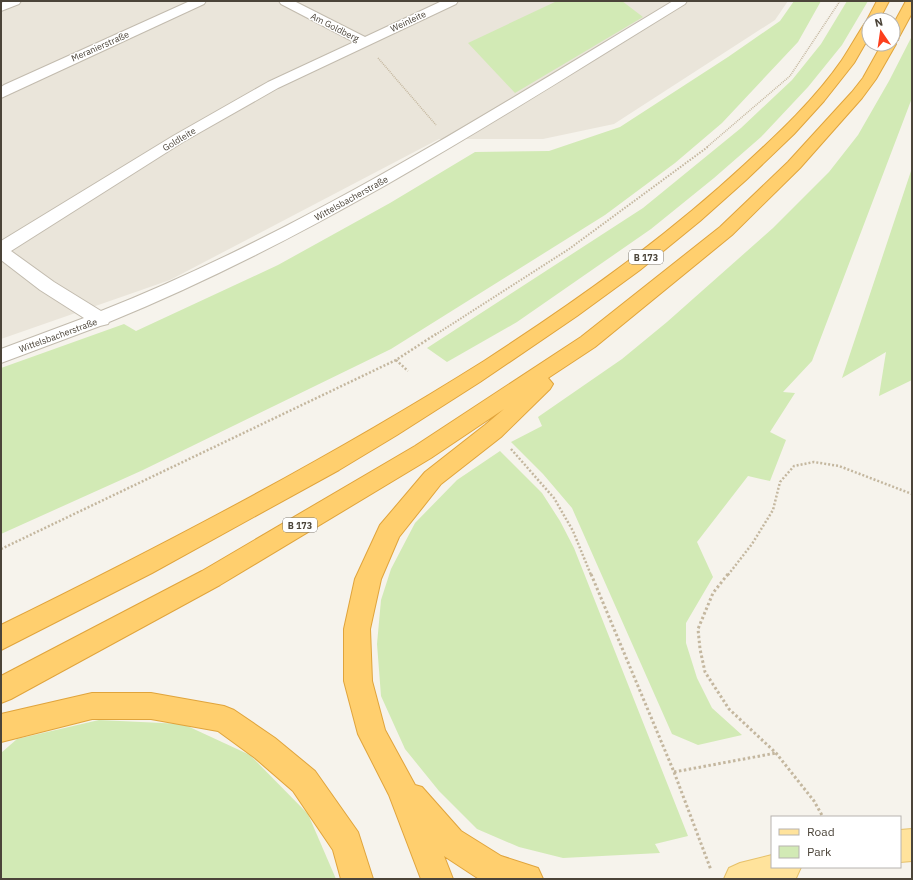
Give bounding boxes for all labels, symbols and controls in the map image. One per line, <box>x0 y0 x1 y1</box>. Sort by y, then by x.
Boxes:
street label: Weinleite <box>389 8 428 34</box>
street label: Am Goldberg <box>309 10 361 44</box>
north arrow <box>861 12 901 52</box>
text: N <box>873 15 884 30</box>
street label: Meranierstraße <box>69 28 131 64</box>
street label: Goldleite <box>160 125 198 153</box>
street label: Wittelsbacherstraße <box>312 173 390 223</box>
road number: B 173 <box>629 250 663 264</box>
street label: Wittelsbacherstraße <box>17 316 99 354</box>
road number: B 173 <box>283 518 317 532</box>
legend <box>771 816 901 868</box>
text: Road <box>807 824 835 839</box>
text: Park <box>807 844 832 859</box>

